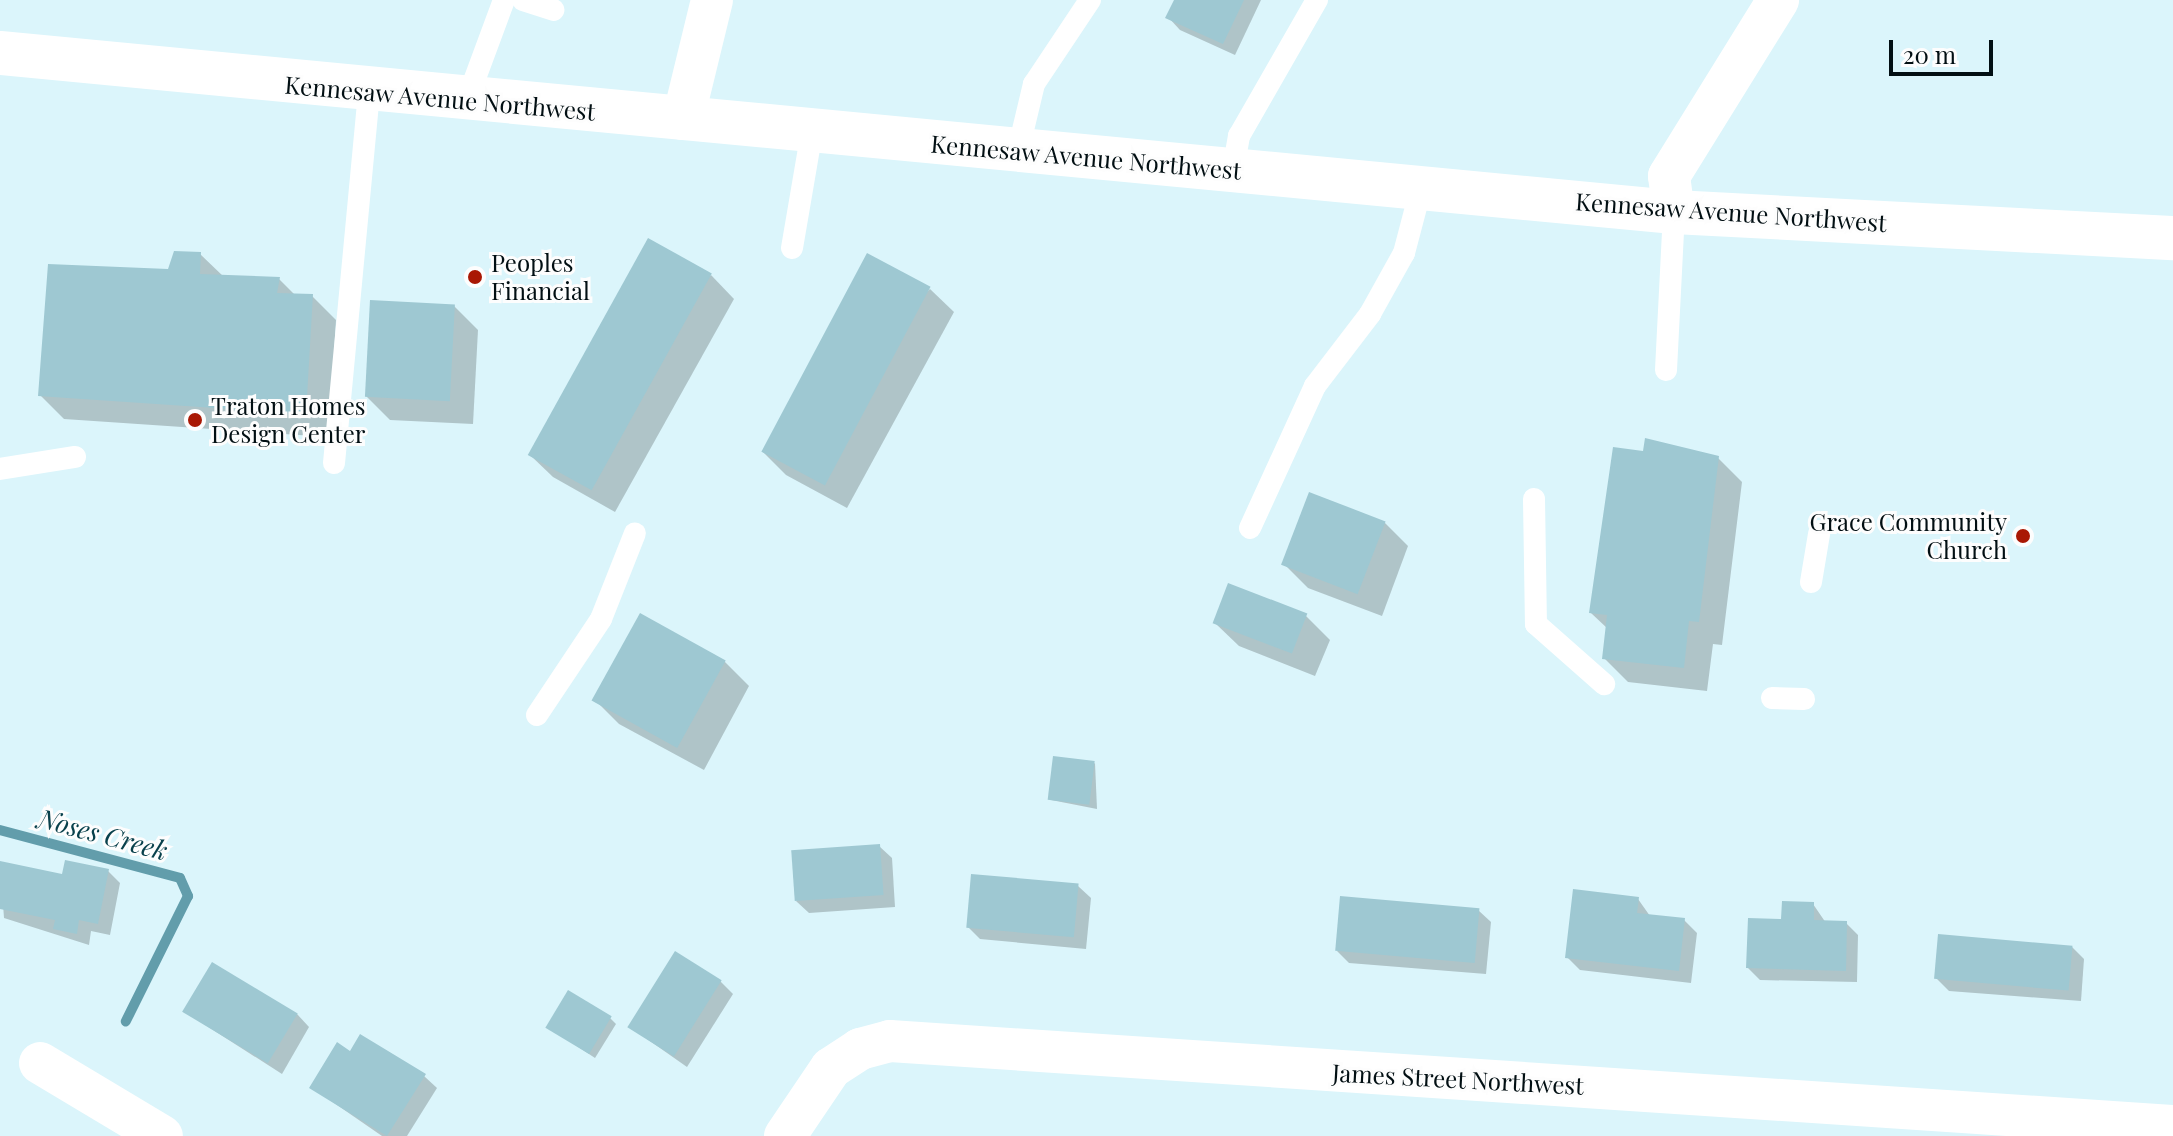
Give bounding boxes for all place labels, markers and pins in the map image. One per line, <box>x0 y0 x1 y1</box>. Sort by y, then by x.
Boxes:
place label: Peoples Financial <box>491 249 590 305</box>
marker: Peoples Financial <box>466 268 484 286</box>
place label: Traton Homes Design Center <box>211 392 366 448</box>
marker: Traton Homes Design Center <box>186 411 204 429</box>
place label: Grace Community Church <box>1810 508 2007 564</box>
marker: Grace Community Church <box>2014 527 2032 545</box>

